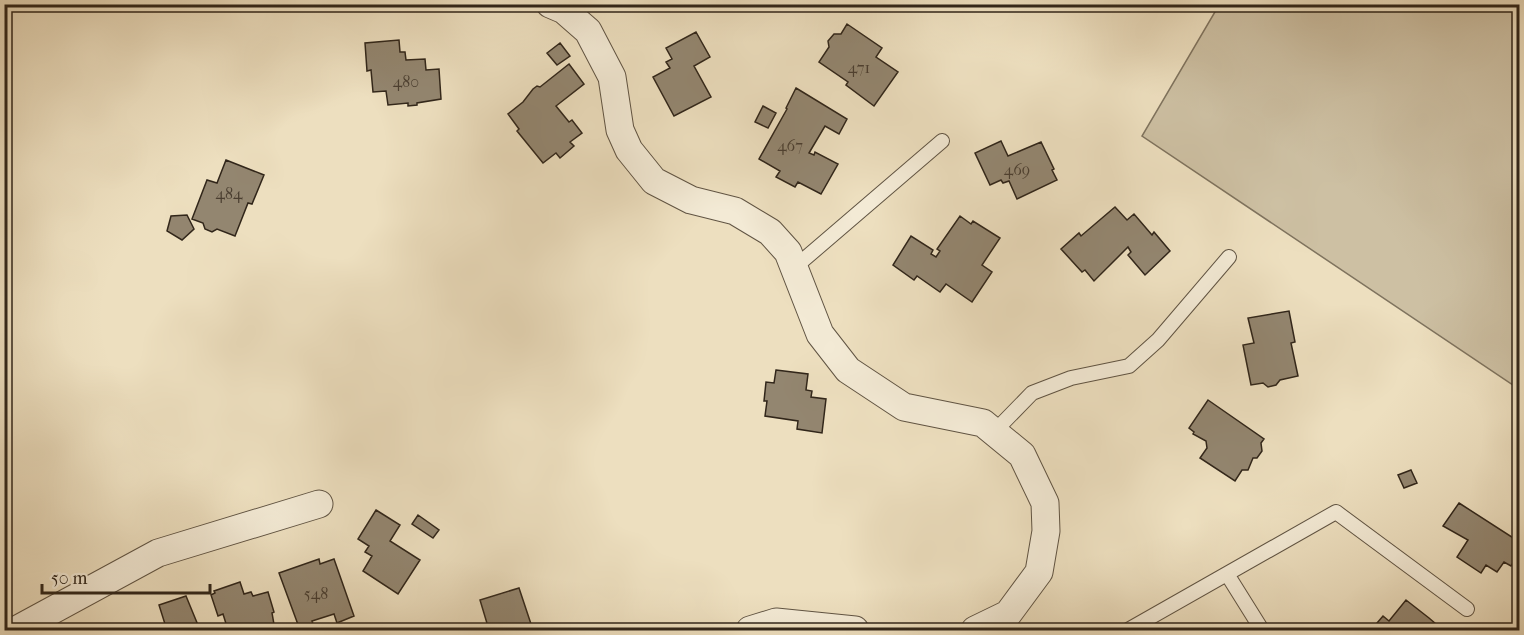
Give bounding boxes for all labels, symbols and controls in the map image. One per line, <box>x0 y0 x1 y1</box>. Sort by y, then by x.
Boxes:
house number: 471 <box>848 58 870 77</box>
house number: 480 <box>393 72 419 91</box>
house number: 467 <box>777 136 803 155</box>
house number: 469 <box>1004 160 1030 179</box>
house number: 484 <box>216 184 243 203</box>
scale bar <box>42 557 210 595</box>
text: 50 m <box>51 568 88 589</box>
house number: 548 <box>304 584 328 603</box>

